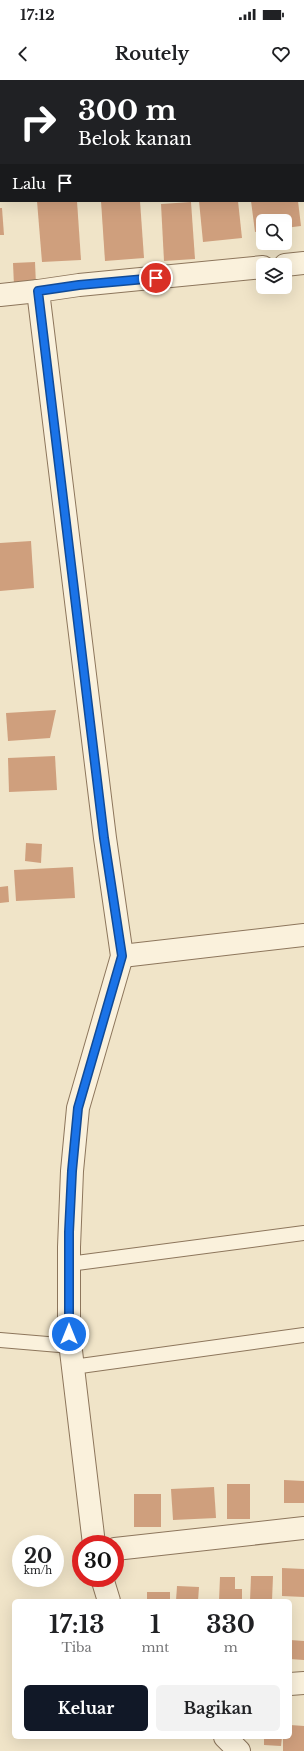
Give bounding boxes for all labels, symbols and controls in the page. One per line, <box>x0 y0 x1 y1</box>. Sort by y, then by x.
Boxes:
text: 17:12 <box>20 5 55 24</box>
icon: back <box>12 43 34 65</box>
text: Routely <box>115 43 189 65</box>
icon: heart <box>270 43 292 65</box>
text: 300 m <box>78 93 177 128</box>
icon: right <box>12 96 64 148</box>
text: Belok kanan <box>78 128 192 150</box>
icon: arrive <box>54 172 76 194</box>
text: Lalu <box>12 174 46 193</box>
map controls <box>256 214 292 294</box>
button: search <box>256 214 292 250</box>
button: layers <box>256 258 292 294</box>
pin <box>139 261 173 295</box>
icon: arrive <box>145 267 167 289</box>
position arrow <box>48 1313 90 1355</box>
speed limit sign: 30 <box>72 1535 124 1587</box>
text: 20 <box>24 1544 52 1568</box>
text: km/h <box>24 1564 52 1577</box>
text: 17:13 <box>49 1610 104 1639</box>
text: 1 <box>150 1610 161 1639</box>
text: 330 <box>206 1610 255 1639</box>
text: Tiba <box>62 1639 92 1656</box>
text: mnt <box>141 1639 169 1656</box>
text: m <box>224 1639 238 1656</box>
button: Keluar <box>24 1685 148 1731</box>
button: Bagikan <box>156 1685 280 1731</box>

